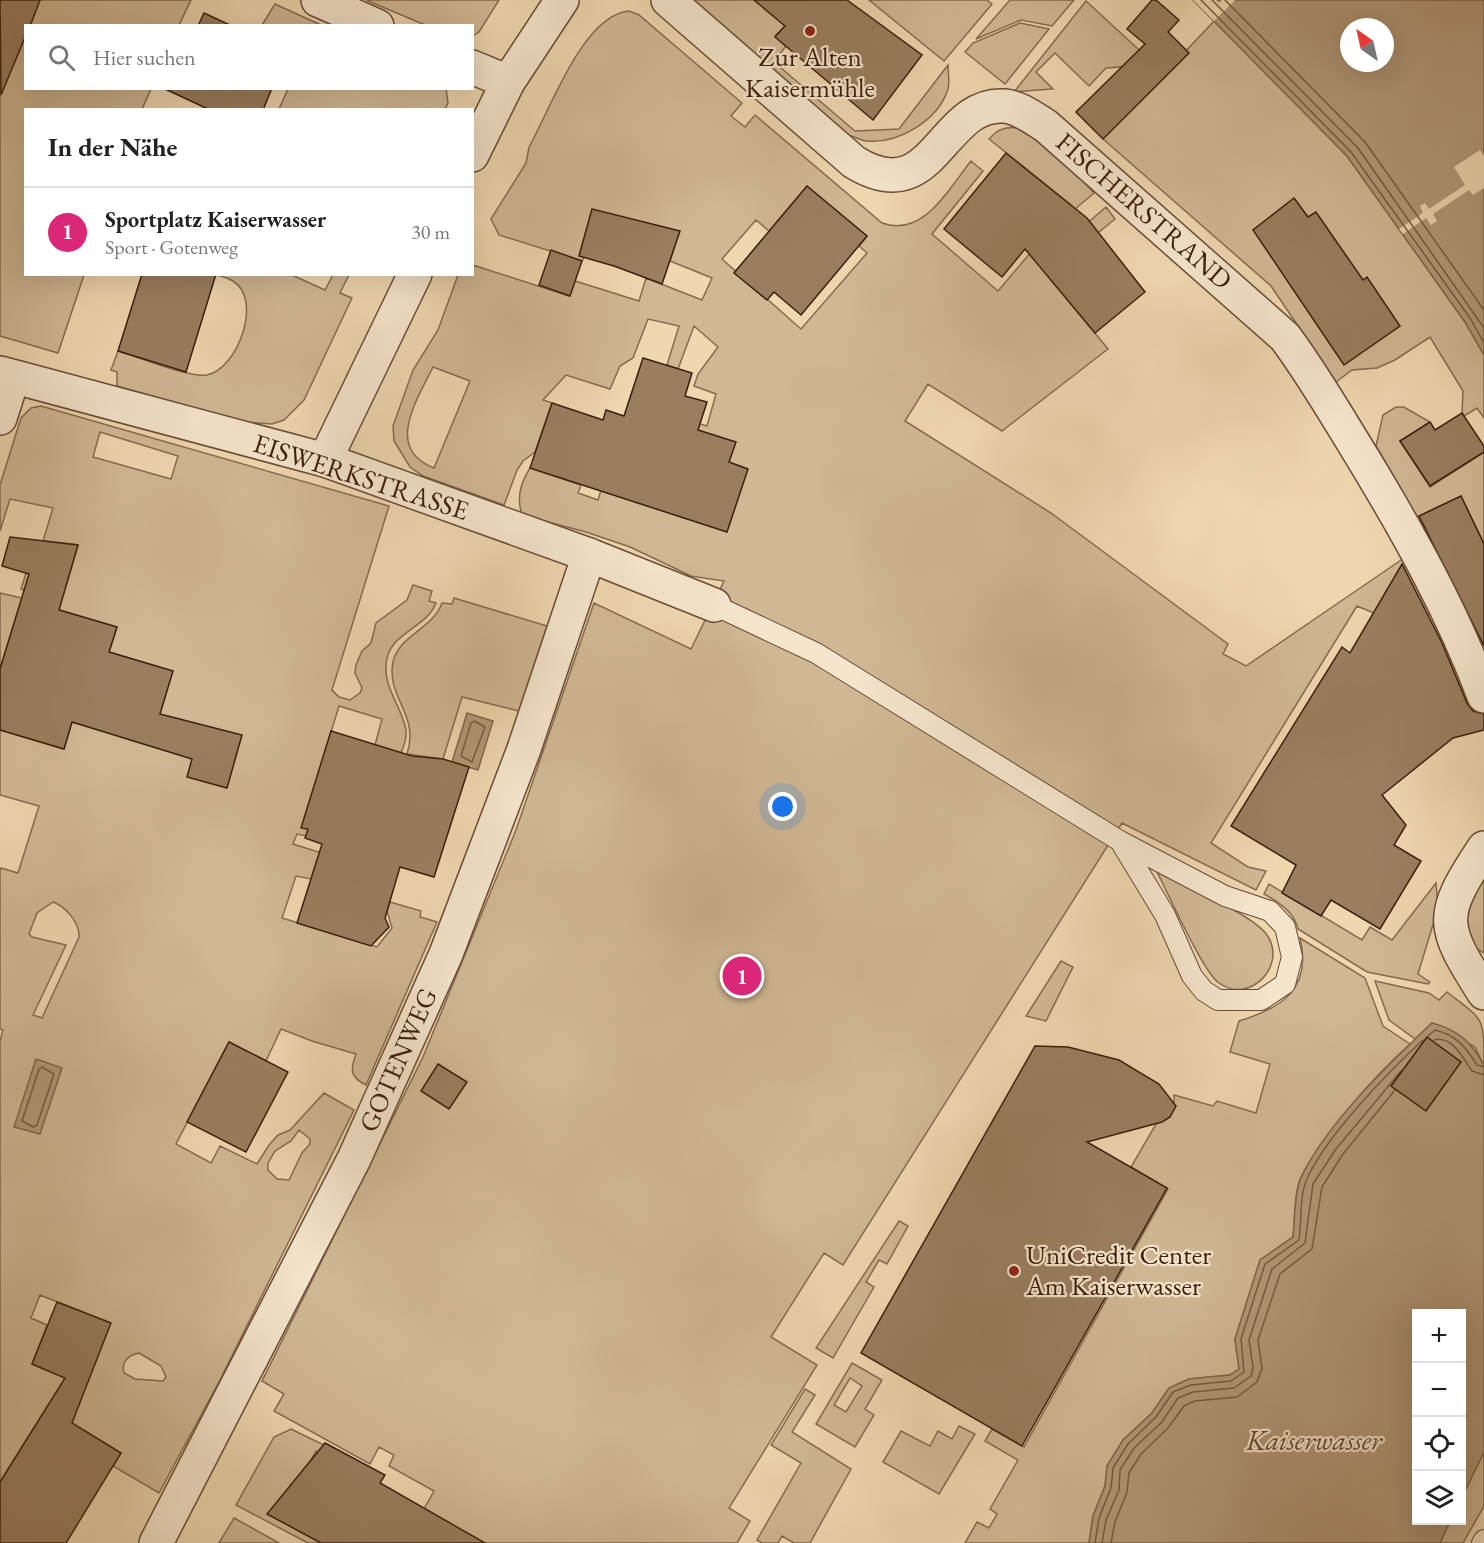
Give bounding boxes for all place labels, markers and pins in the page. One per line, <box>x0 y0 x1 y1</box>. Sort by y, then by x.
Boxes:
marker: Zur Alten Kaisermühle <box>803 24 817 38</box>
place label: Zur Alten Kaisermühle <box>745 39 875 105</box>
pin: 1 <box>722 954 762 998</box>
place label: UniCredit Center Am Kaiserwasser <box>1025 1237 1211 1303</box>
marker: UniCredit Center Am Kaiserwasser <box>1007 1264 1021 1278</box>

